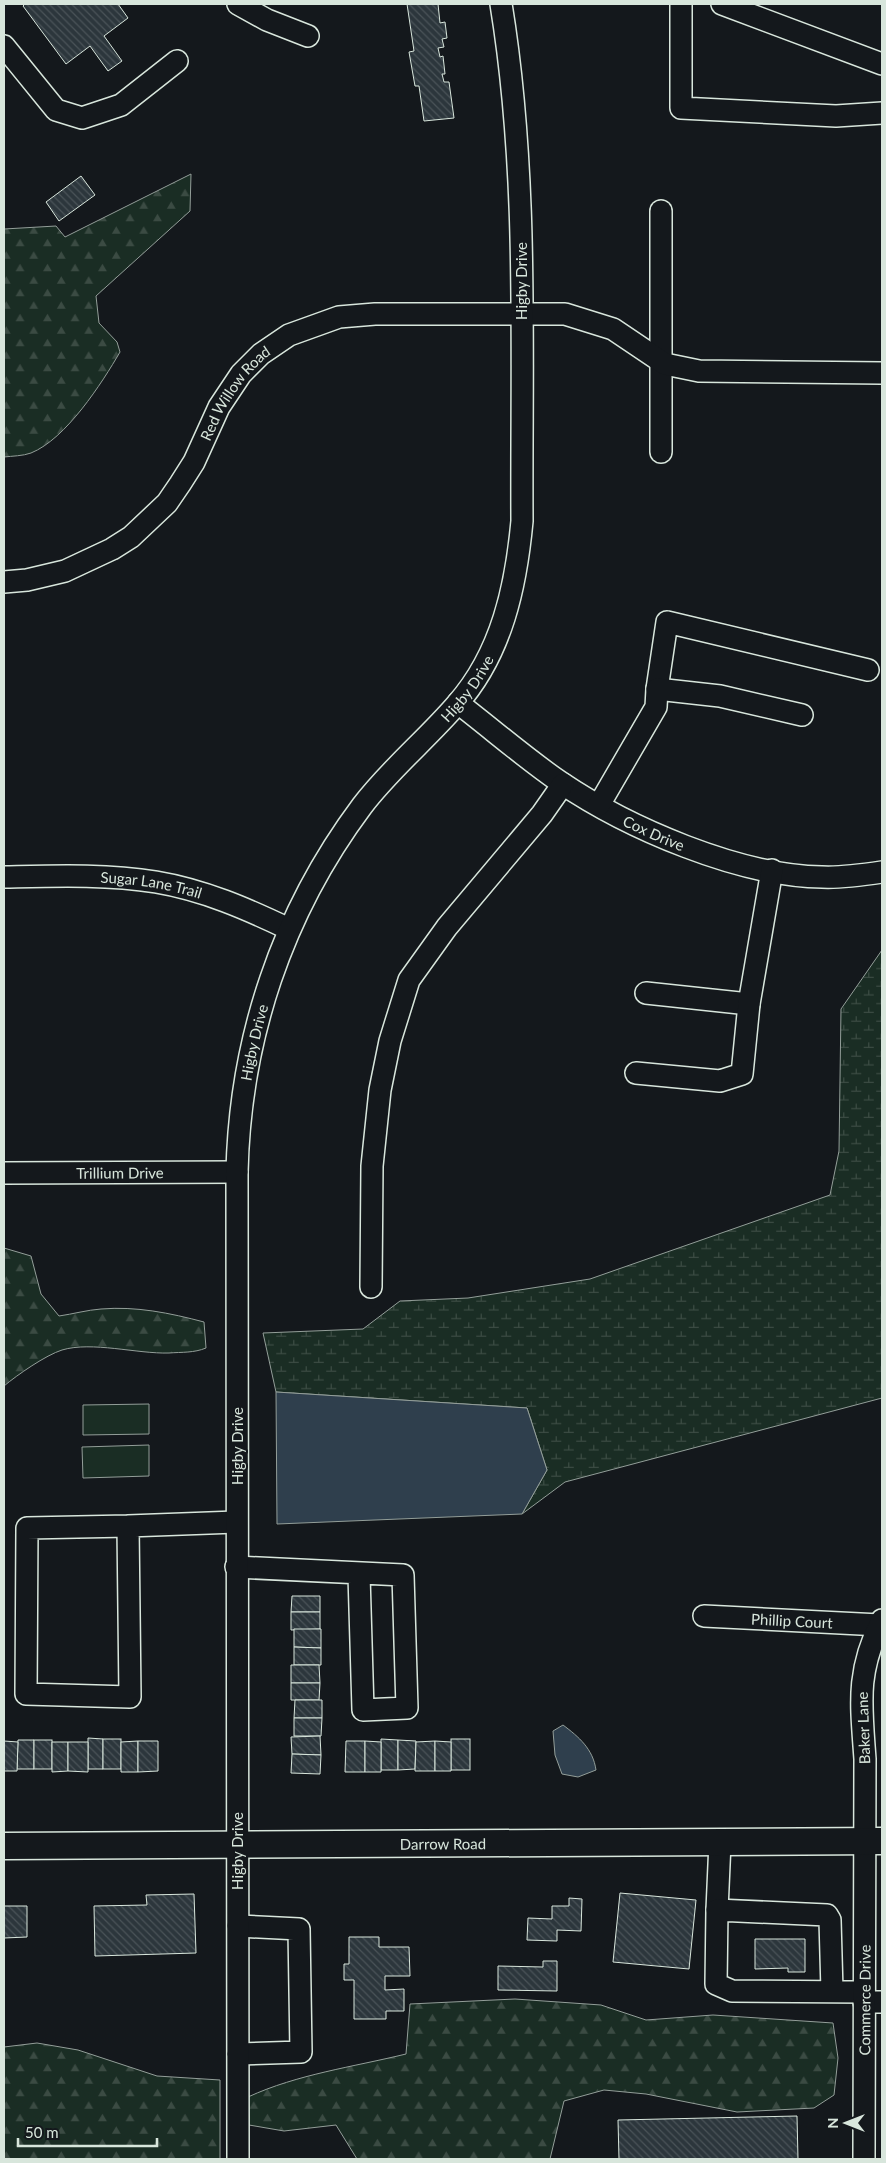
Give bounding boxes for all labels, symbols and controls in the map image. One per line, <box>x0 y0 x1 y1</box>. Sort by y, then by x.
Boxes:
street label: Higby Drive <box>512 242 530 320</box>
street label: Red Willow Road <box>196 342 273 443</box>
street label: Higby Drive <box>437 652 497 725</box>
street label: Cox Drive <box>620 811 687 854</box>
street label: Sugar Lane Trail <box>100 868 204 902</box>
street label: Higby Drive <box>237 1002 271 1082</box>
street label: Trillium Drive <box>76 1163 164 1182</box>
street label: Higby Drive <box>228 1407 246 1485</box>
street label: Phillip Court <box>751 1609 834 1632</box>
street label: Baker Lane <box>853 1691 873 1765</box>
street label: Higby Drive <box>228 1812 246 1890</box>
street label: Darrow Road <box>400 1834 486 1853</box>
street label: Commerce Drive <box>855 1945 874 2055</box>
north arrow <box>821 2098 871 2148</box>
scale bar <box>18 2116 156 2148</box>
text: N <box>824 2118 841 2128</box>
text: 50 m <box>25 2123 59 2141</box>

